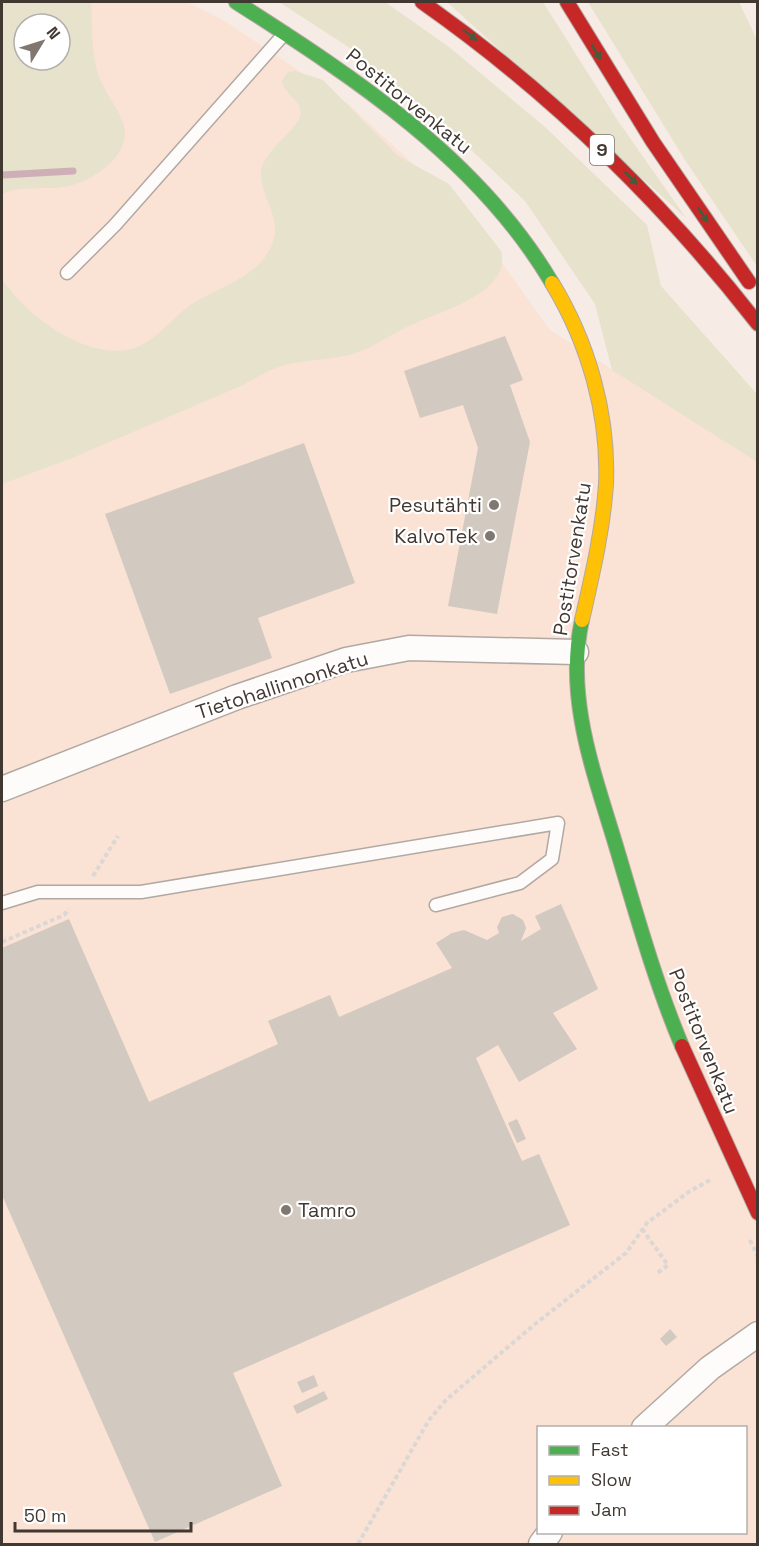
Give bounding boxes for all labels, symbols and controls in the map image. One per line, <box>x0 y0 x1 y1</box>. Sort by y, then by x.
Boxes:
north arrow <box>12 12 72 72</box>
text: N <box>42 22 65 44</box>
one-way arrow <box>461 29 477 41</box>
street label: Postitorvenkatu <box>341 42 477 160</box>
one-way arrow <box>591 44 602 60</box>
road number: 9 <box>590 135 614 165</box>
one-way arrow <box>624 171 638 186</box>
one-way arrow <box>697 207 709 223</box>
street label: Postitorvenkatu <box>547 481 597 637</box>
place label: Pesutähti <box>389 492 482 518</box>
marker: Pesutähti <box>487 498 501 512</box>
place label: KalvoTek <box>394 523 478 549</box>
marker: KalvoTek <box>483 529 497 543</box>
street label: Tietohallinnonkatu <box>193 645 371 725</box>
street label: Postitorvenkatu <box>663 964 745 1118</box>
place label: Tamro <box>298 1197 356 1223</box>
marker: Tamro <box>279 1203 293 1217</box>
legend <box>537 1426 747 1534</box>
text: Fast <box>591 1438 628 1461</box>
text: Slow <box>591 1468 632 1491</box>
scale bar <box>15 1495 190 1533</box>
text: Jam <box>591 1498 627 1521</box>
text: 50 m <box>24 1504 66 1527</box>

